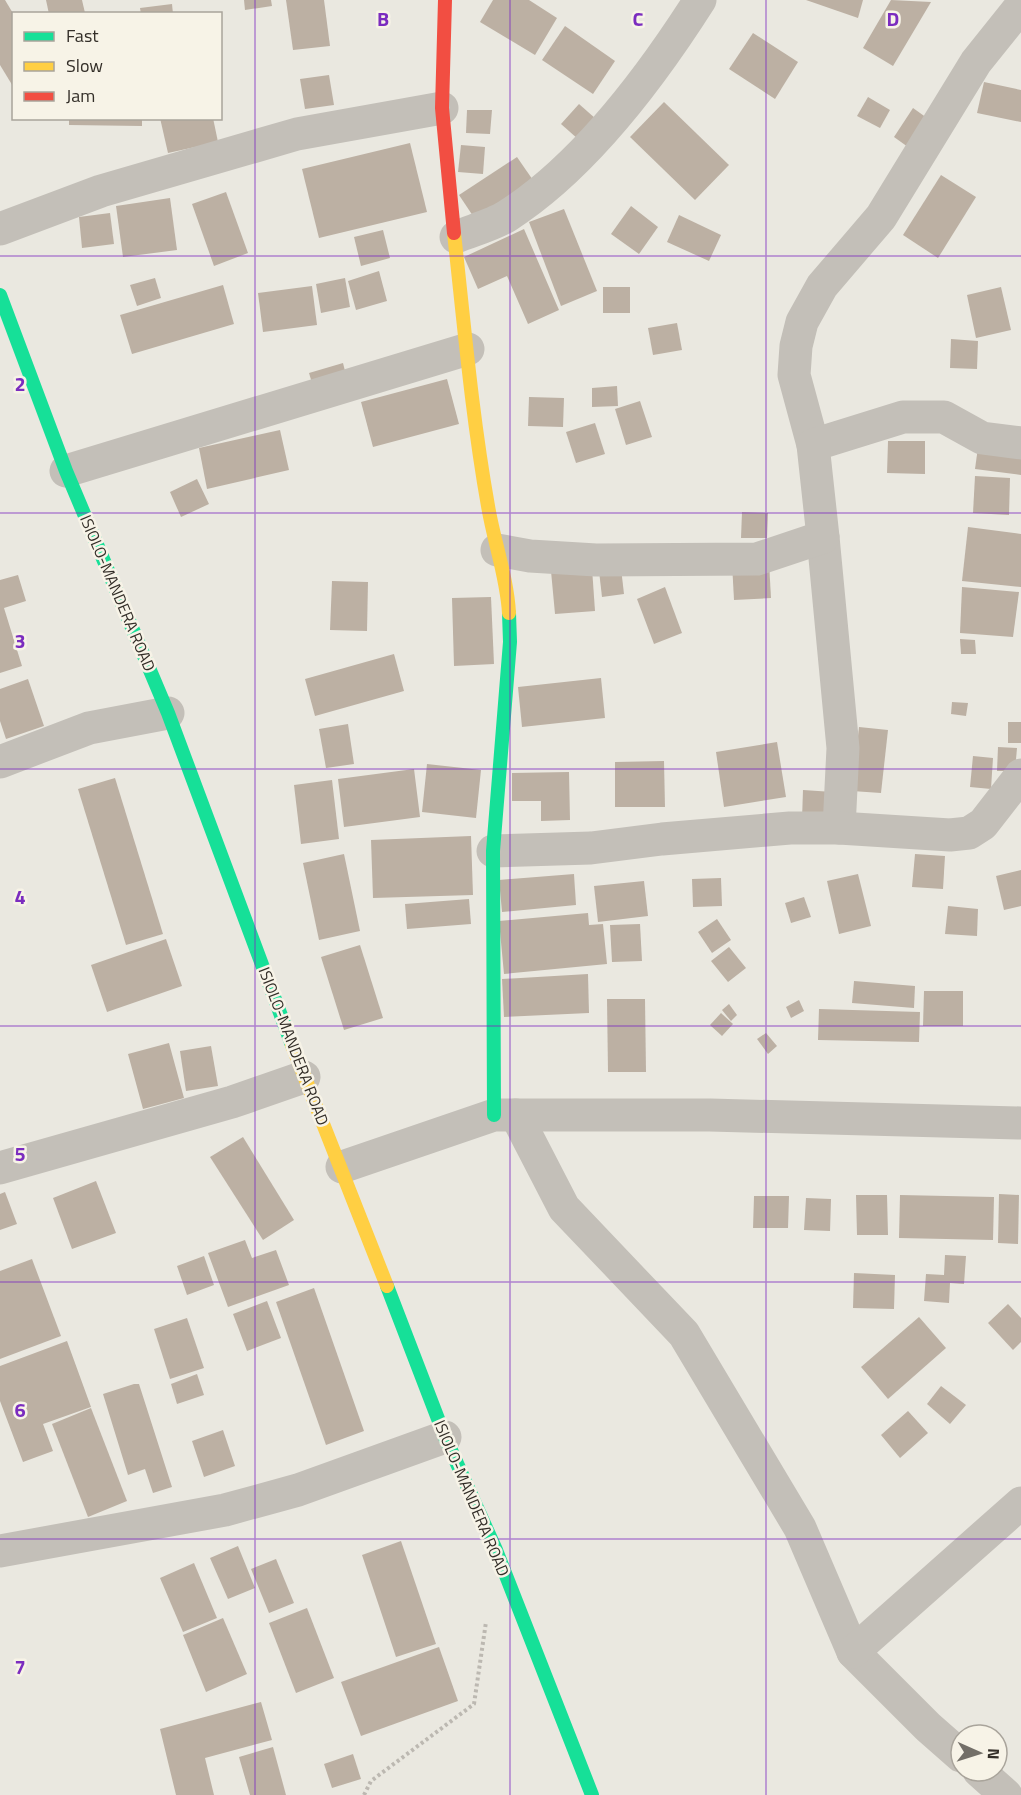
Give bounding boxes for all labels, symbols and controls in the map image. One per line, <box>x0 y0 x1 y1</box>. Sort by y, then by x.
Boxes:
text: B <box>377 3 389 34</box>
text: C <box>633 3 644 34</box>
text: D <box>887 3 899 34</box>
legend <box>12 12 222 120</box>
text: Fast <box>66 22 99 49</box>
text: Slow <box>66 52 103 79</box>
text: Jam <box>66 82 95 109</box>
text: 2 <box>14 368 26 399</box>
street label: ISIOLO-MANDERA ROAD <box>74 511 162 675</box>
text: 3 <box>14 625 26 656</box>
text: 4 <box>14 881 26 912</box>
street label: ISIOLO-MANDERA ROAD <box>253 963 335 1129</box>
text: 5 <box>14 1138 26 1169</box>
text: 6 <box>14 1394 26 1425</box>
street label: ISIOLO-MANDERA ROAD <box>428 1416 516 1580</box>
text: 7 <box>14 1651 26 1682</box>
north arrow <box>949 1723 1009 1783</box>
text: N <box>982 1748 1006 1760</box>

